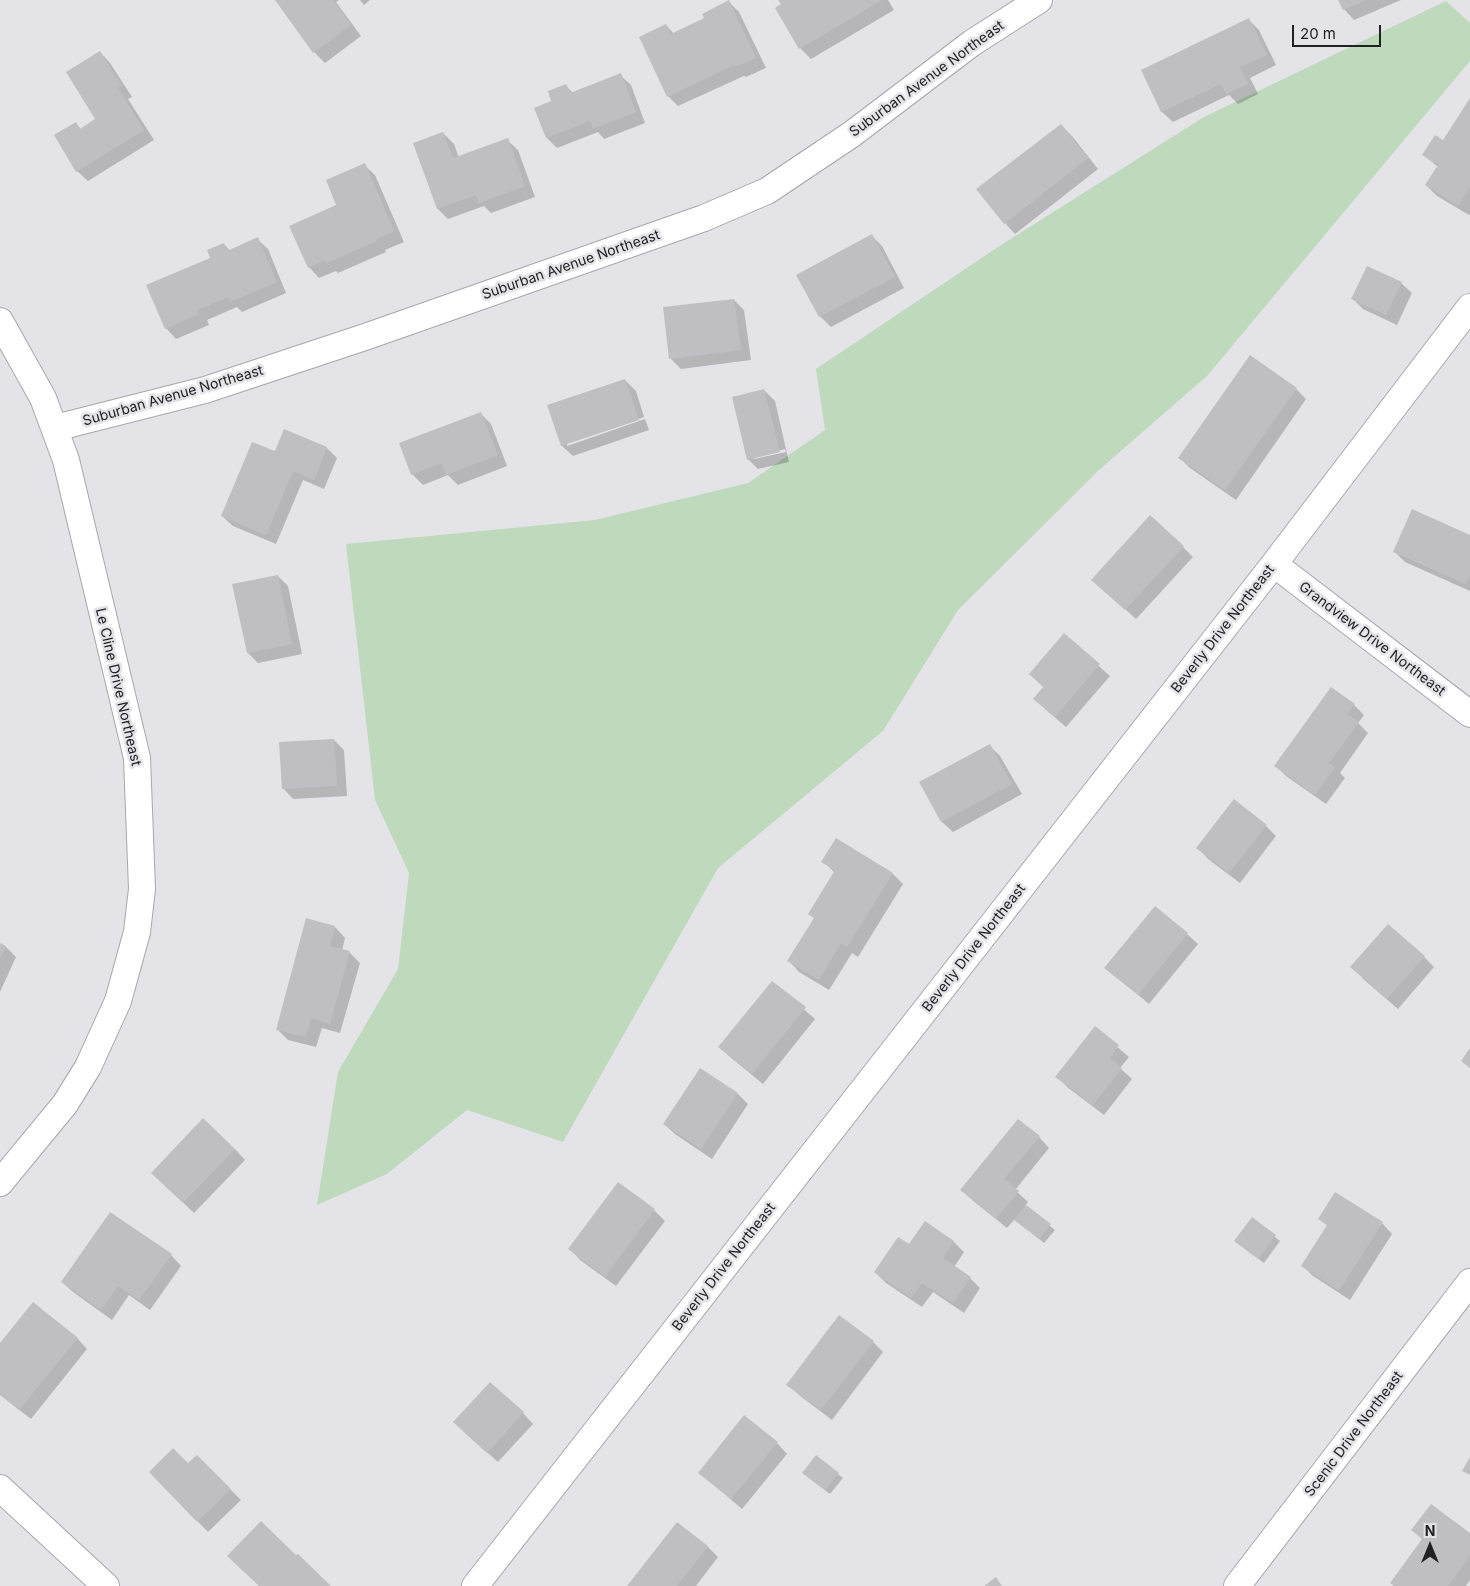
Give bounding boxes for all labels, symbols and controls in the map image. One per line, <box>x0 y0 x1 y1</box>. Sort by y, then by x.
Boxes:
scale bar <box>1295 15 1384 47</box>
street label: Suburban Avenue Northeast <box>846 17 1008 141</box>
text: 20 m <box>1300 24 1336 43</box>
street label: Suburban Avenue Northeast <box>480 227 662 303</box>
street label: Suburban Avenue Northeast <box>81 362 265 430</box>
street label: Beverly Drive Northeast <box>1168 562 1278 696</box>
street label: Grandview Drive Northeast <box>1295 578 1449 700</box>
street label: Le Cline Drive Northeast <box>92 606 144 768</box>
street label: Beverly Drive Northeast <box>919 881 1029 1015</box>
street label: Beverly Drive Northeast <box>669 1200 779 1334</box>
street label: Scenic Drive Northeast <box>1301 1368 1407 1500</box>
north arrow <box>1405 1521 1455 1571</box>
text: N <box>1425 1522 1435 1539</box>

